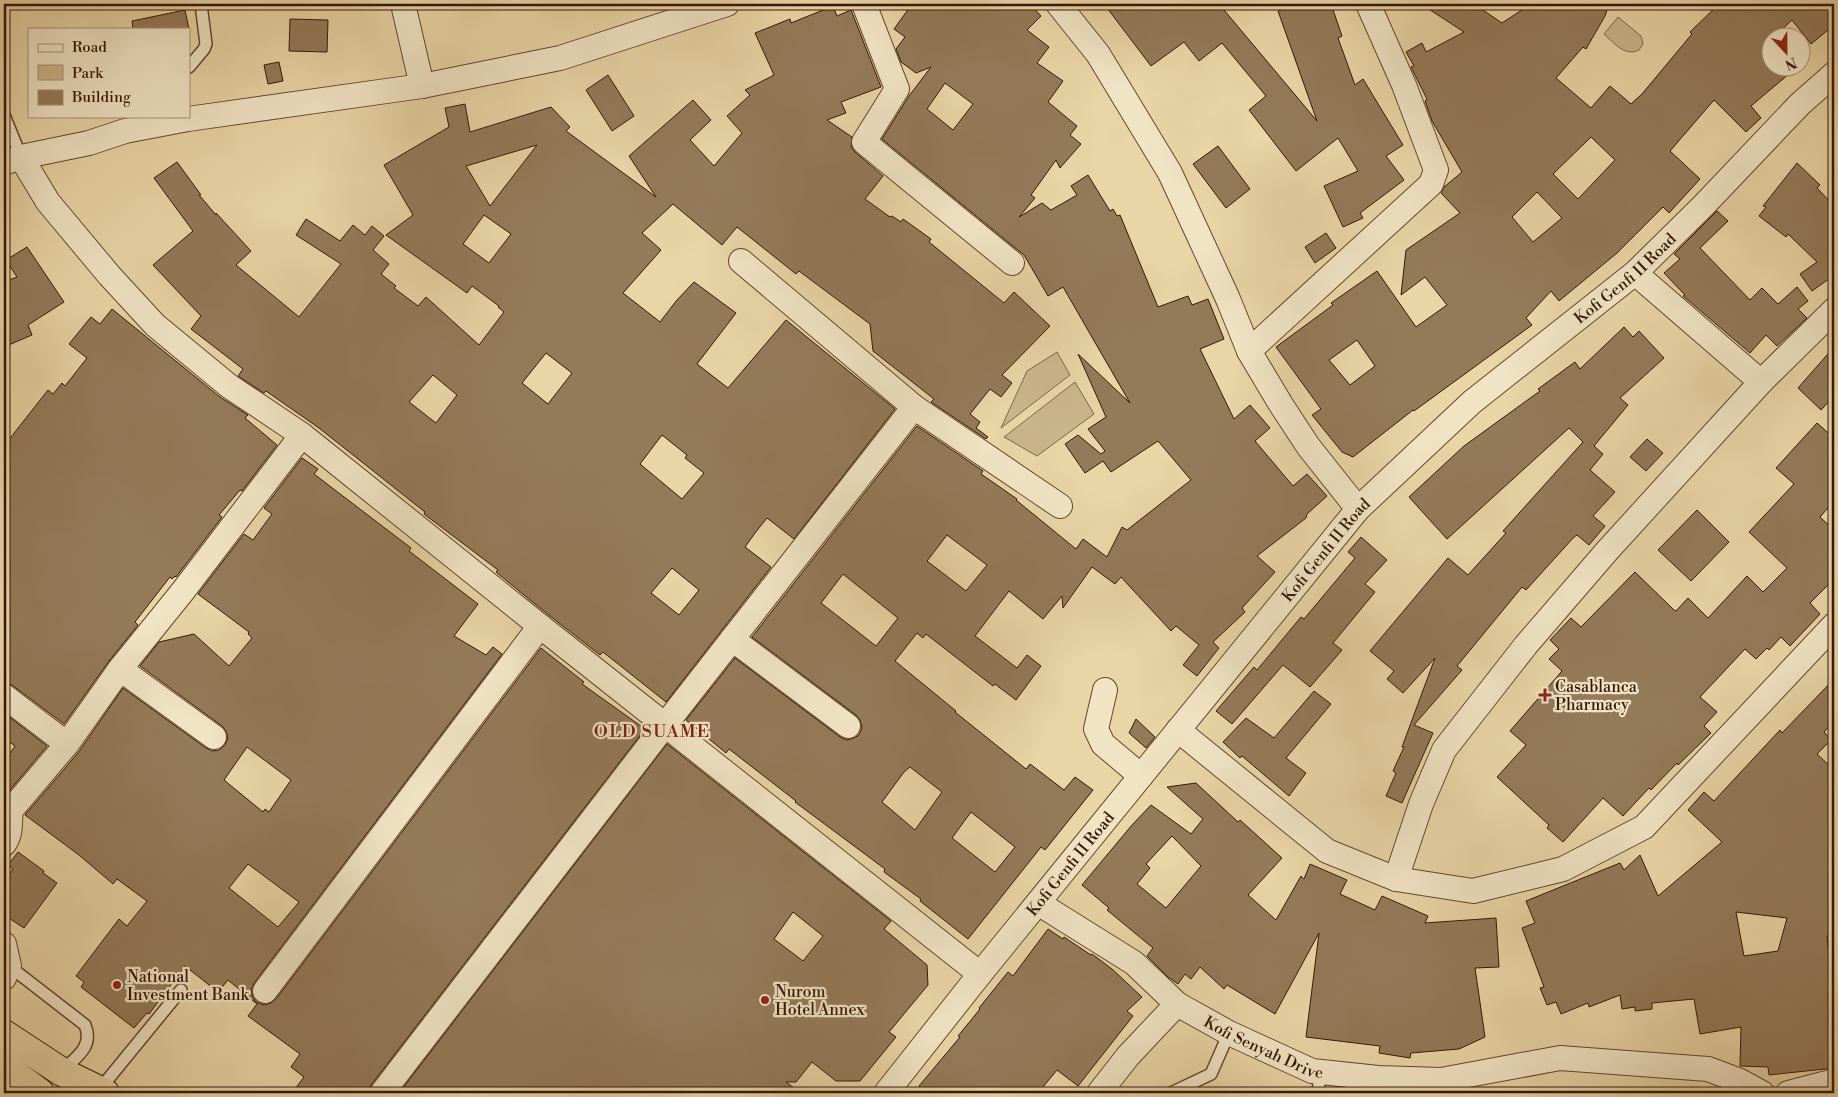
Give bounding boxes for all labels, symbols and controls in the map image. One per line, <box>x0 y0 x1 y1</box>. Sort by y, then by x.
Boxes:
legend <box>28 28 190 118</box>
north arrow <box>1760 28 1810 78</box>
text: Road <box>72 38 107 57</box>
text: N <box>1782 53 1799 74</box>
text: Park <box>72 64 104 83</box>
text: Building <box>71 88 131 107</box>
street label: Kofi Genfi II Road <box>1570 229 1681 328</box>
street label: Kofi Genfi II Road <box>1278 494 1375 606</box>
place label: Casablanca Pharmacy <box>1555 677 1638 715</box>
marker: Casablanca Pharmacy <box>1539 689 1551 701</box>
district label: OLD SUAME <box>594 720 710 743</box>
street label: Kofi Genfi II Road <box>1022 808 1119 920</box>
place label: National Investment Bank <box>127 967 251 1005</box>
marker: National Investment Bank <box>111 979 123 991</box>
place label: Nurom Hotel Annex <box>775 982 865 1020</box>
marker: Nurom Hotel Annex <box>759 994 771 1006</box>
street label: Kofi Senyah Drive <box>1200 1012 1324 1083</box>

